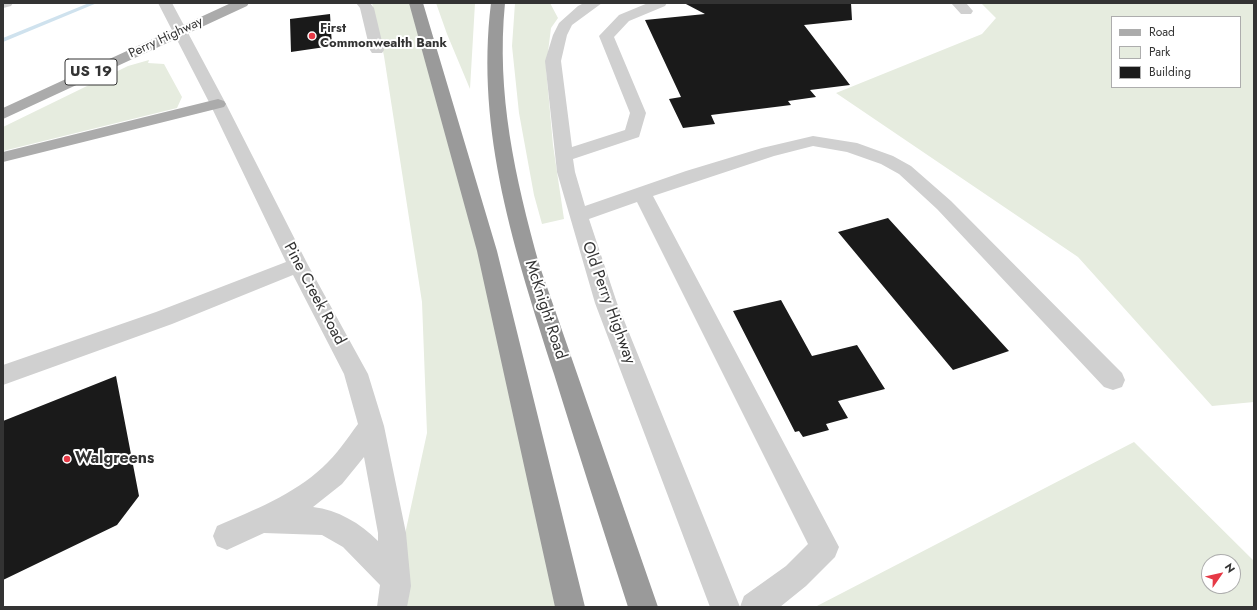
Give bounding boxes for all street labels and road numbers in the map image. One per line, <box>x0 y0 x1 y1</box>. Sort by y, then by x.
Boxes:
street label: Perry Highway <box>126 14 206 62</box>
road number: US 19 <box>65 59 117 85</box>
street label: Pine Creek Road <box>279 239 349 349</box>
street label: Old Perry Highway <box>577 239 639 367</box>
street label: McKnight Road <box>520 258 570 362</box>

